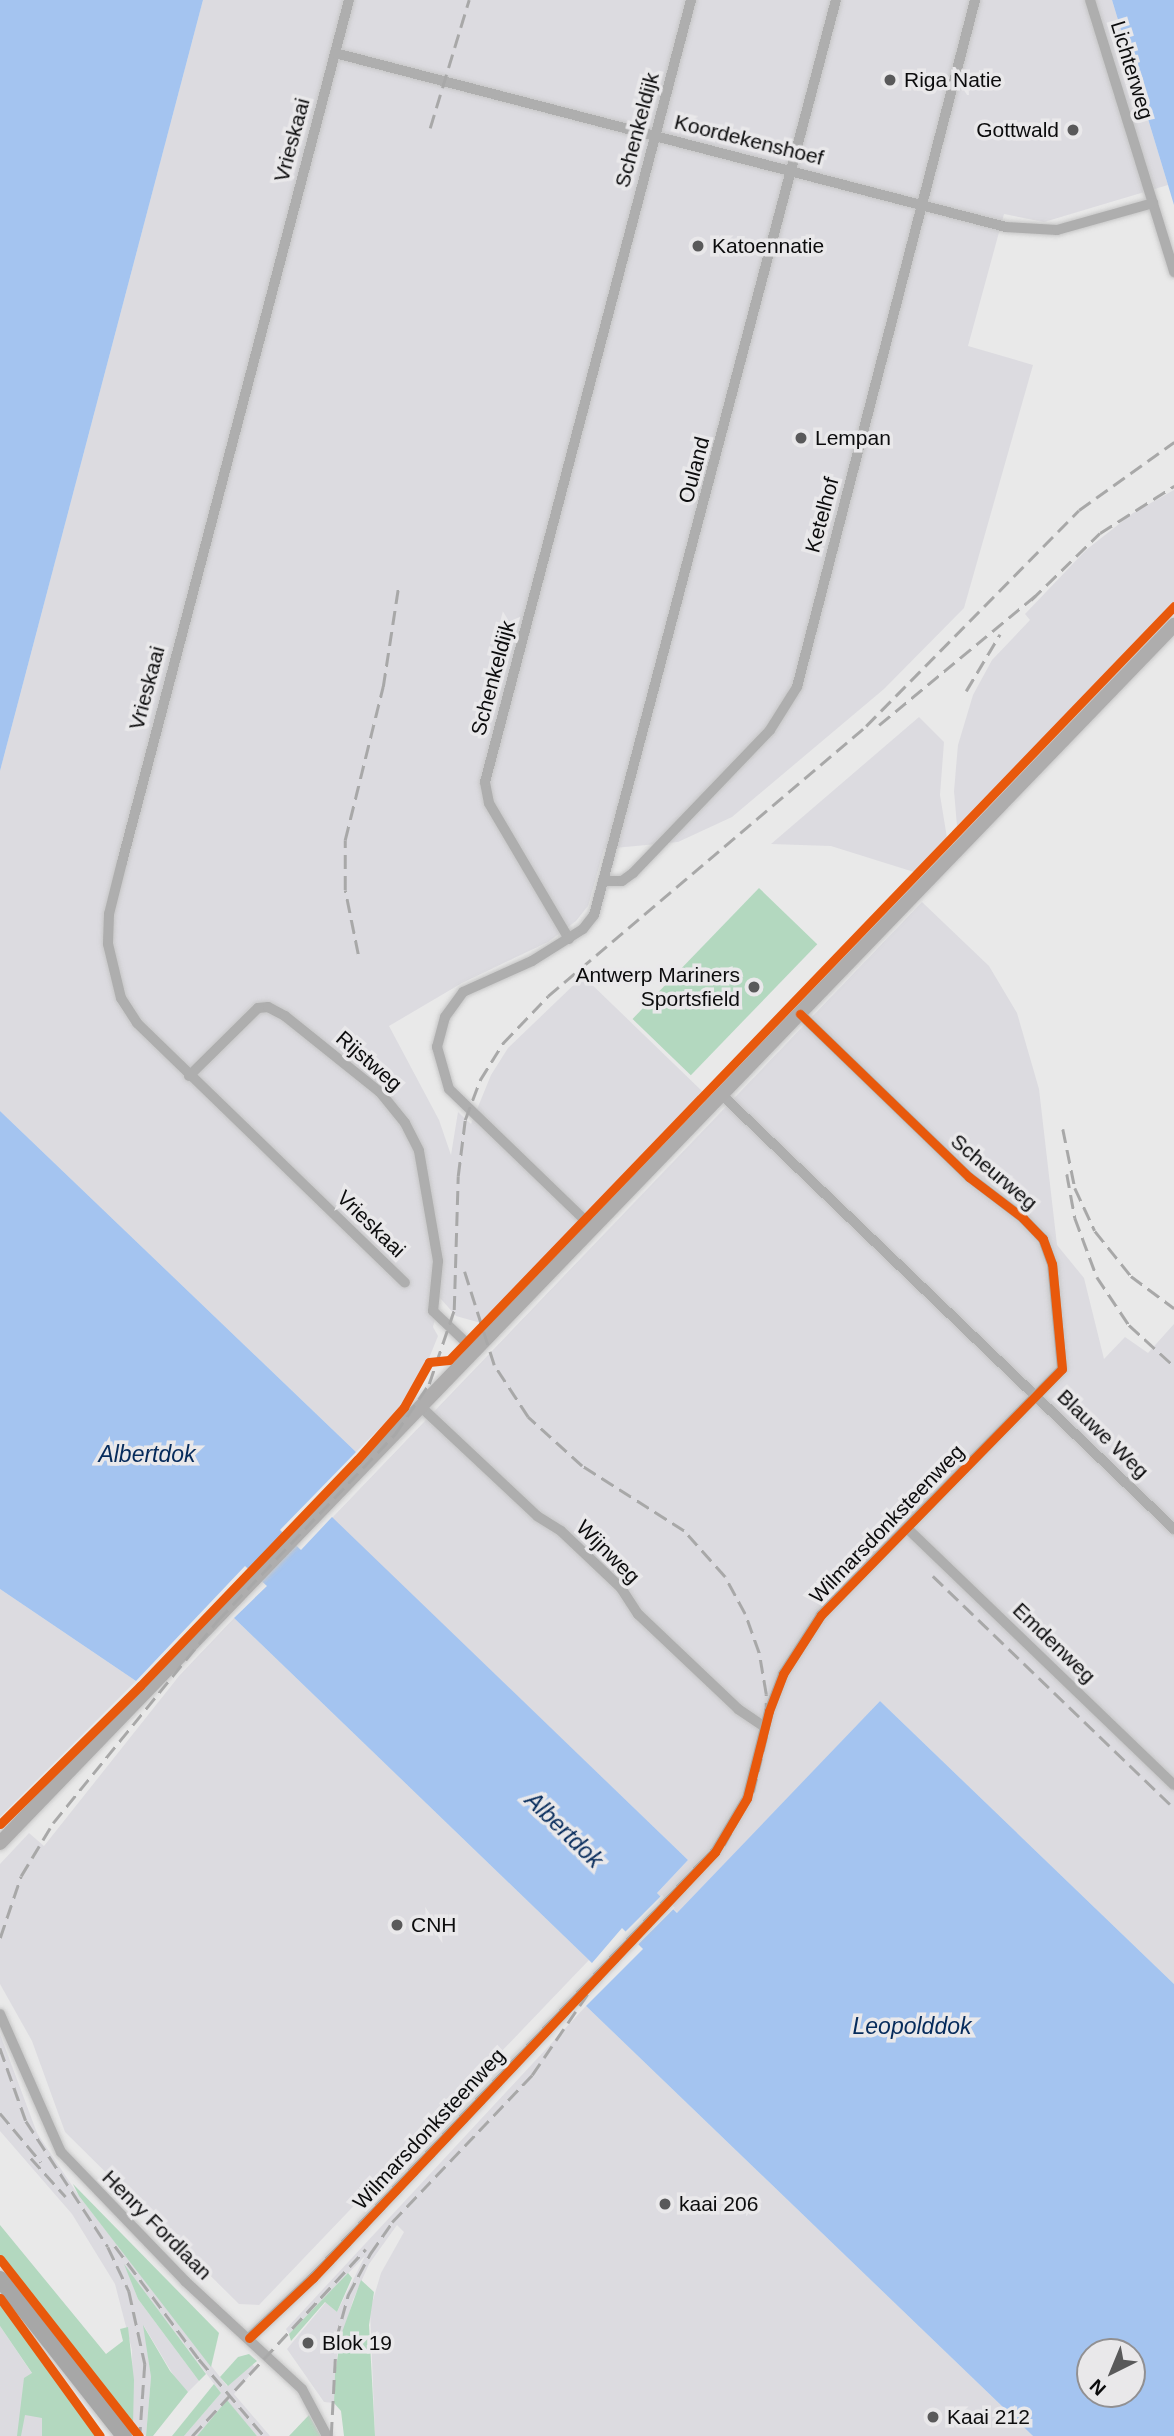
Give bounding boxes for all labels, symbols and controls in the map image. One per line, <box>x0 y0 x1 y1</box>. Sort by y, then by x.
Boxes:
street label: Lichterweg <box>1105 18 1159 122</box>
place label: Riga Natie <box>904 67 1002 93</box>
street label: Schenkeldijk <box>610 70 664 190</box>
marker: Riga Natie <box>882 72 898 88</box>
street label: Vrieskaai <box>269 95 315 185</box>
street label: Koordekenshoef <box>672 109 826 171</box>
place label: Gottwald <box>976 117 1059 143</box>
marker: Gottwald <box>1065 122 1081 138</box>
place label: Katoennatie <box>712 233 824 259</box>
marker: Katoennatie <box>690 238 706 254</box>
place label: Lempan <box>815 425 891 451</box>
marker: Lempan <box>793 430 809 446</box>
street label: Ouland <box>673 434 715 506</box>
street label: Ketelhof <box>800 475 844 555</box>
street label: Schenkeldijk <box>466 618 520 738</box>
street label: Vrieskaai <box>124 643 170 733</box>
place label: Antwerp Mariners Sportsfield <box>575 962 740 1012</box>
marker: Antwerp Mariners Sportsfield <box>746 979 762 995</box>
street label: Rijstweg <box>331 1025 407 1097</box>
street label: Scheurweg <box>946 1129 1042 1215</box>
street label: Vrieskaai <box>331 1185 411 1263</box>
street label: Blauwe Weg <box>1052 1384 1154 1484</box>
street label: Wilmarsdonksteenweg <box>805 1439 969 1609</box>
water label: Albertdok <box>98 1440 196 1468</box>
street label: Wijnweg <box>571 1515 645 1589</box>
street label: Emdenweg <box>1007 1597 1101 1689</box>
water label: Albertdok <box>519 1786 609 1874</box>
place label: CNH <box>411 1912 456 1938</box>
marker: CNH <box>389 1917 405 1933</box>
water label: Leopolddok <box>853 2012 971 2040</box>
street label: Wilmarsdonksteenweg <box>348 2043 510 2215</box>
street label: Henry Fordlaan <box>97 2165 217 2285</box>
place label: kaai 206 <box>679 2191 758 2217</box>
marker: kaai 206 <box>657 2196 673 2212</box>
place label: Blok 19 <box>322 2330 392 2356</box>
marker: Blok 19 <box>300 2335 316 2351</box>
north arrow <box>1076 2338 1146 2408</box>
text: N <box>1086 2375 1110 2400</box>
place label: Kaai 212 <box>947 2404 1030 2430</box>
marker: Kaai 212 <box>925 2409 941 2425</box>

